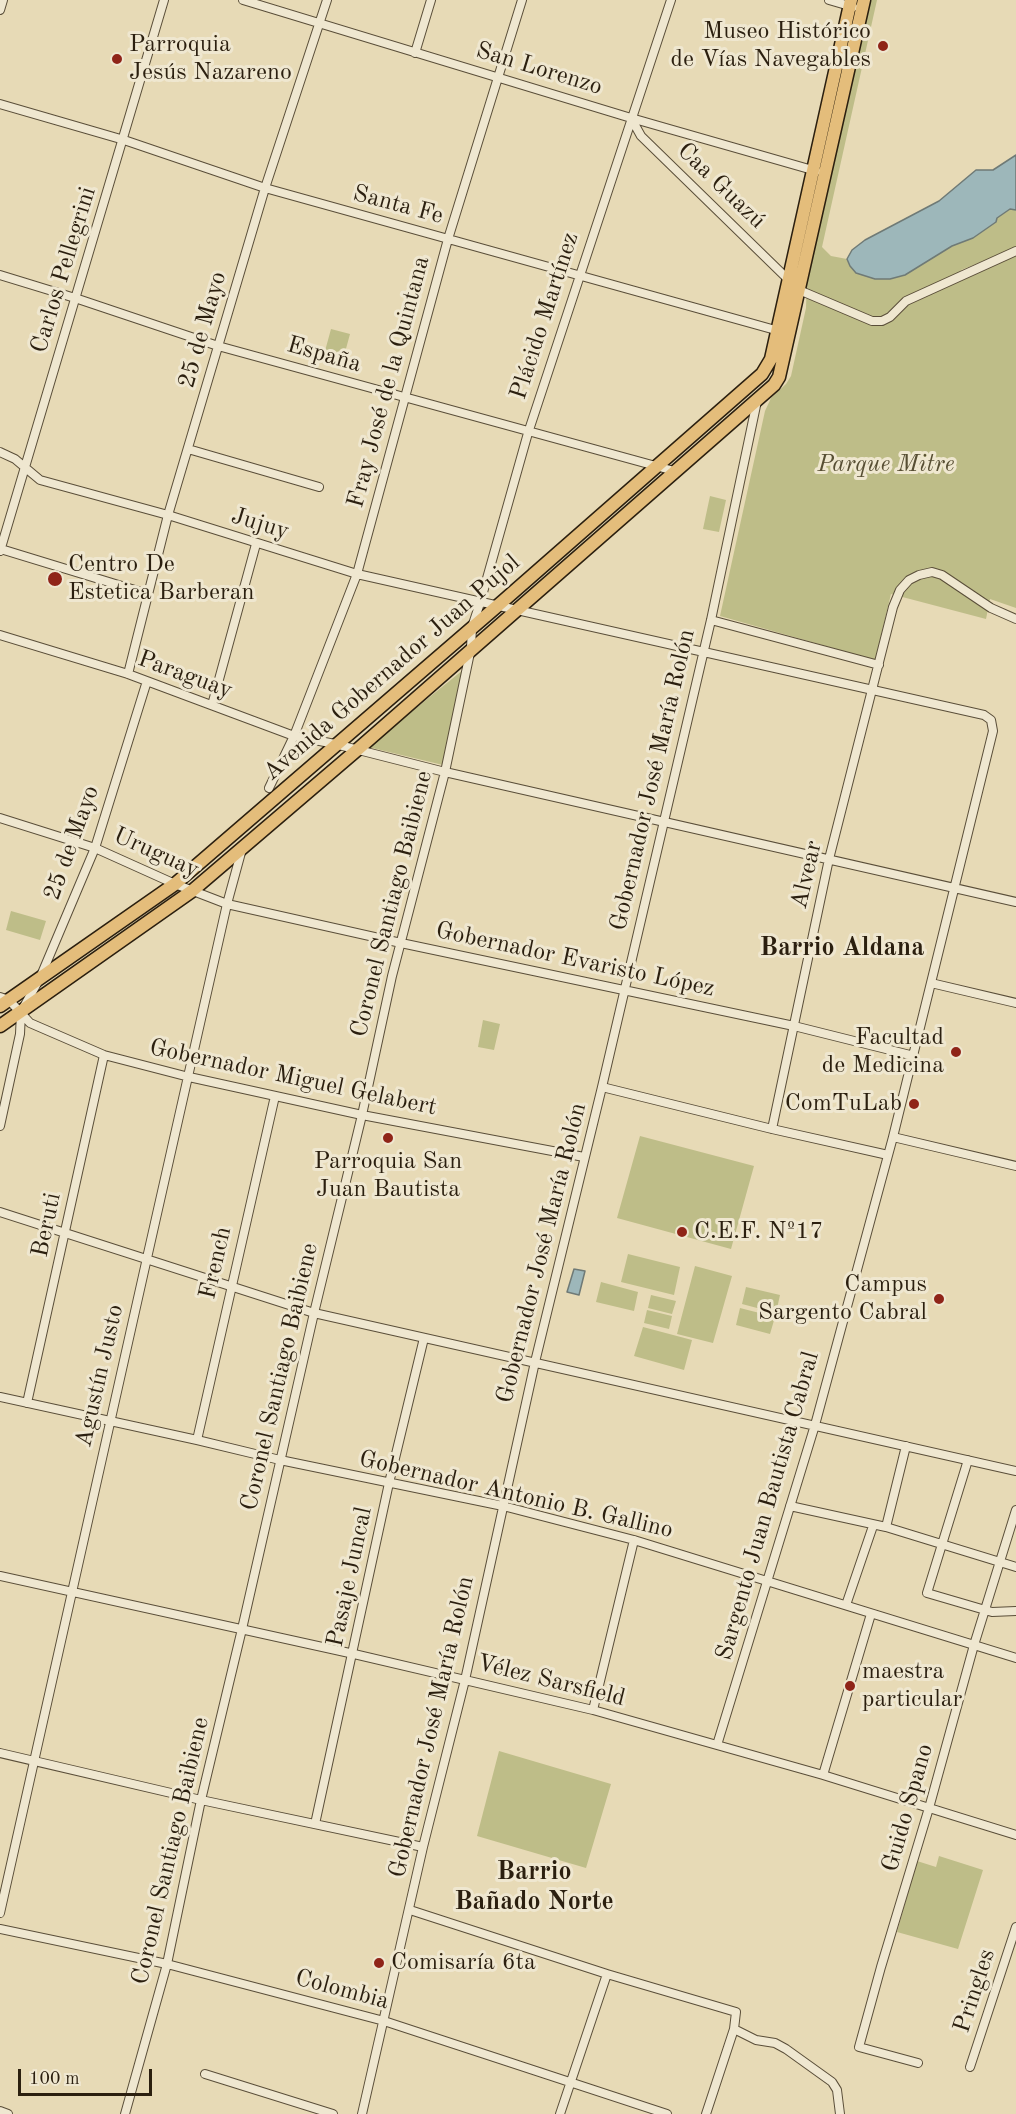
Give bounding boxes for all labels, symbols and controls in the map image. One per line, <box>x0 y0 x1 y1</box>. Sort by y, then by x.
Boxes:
place label: Museo Histórico de Vías Navegables <box>671 18 871 74</box>
place label: Parroquia Jesús Nazareno <box>129 31 292 87</box>
street label: San Lorenzo <box>472 36 606 102</box>
marker: Museo Histórico de Vías Navegables <box>876 39 890 53</box>
marker: Parroquia Jesús Nazareno <box>110 52 124 66</box>
street label: Caa Guazú <box>671 137 771 235</box>
street label: Santa Fe <box>350 179 446 231</box>
street label: Carlos Pellegrini <box>25 183 103 357</box>
street label: Plácido Martínez <box>504 229 586 403</box>
street label: Fray José de la Quintana <box>342 253 436 511</box>
street label: 25 de Mayo <box>173 268 233 392</box>
street label: España <box>283 331 365 379</box>
park label: Parque Mitre <box>818 451 954 479</box>
street label: Jujuy <box>228 502 292 546</box>
street label: Avenida Gobernador Juan Pujol <box>258 549 526 787</box>
place label: Centro De Estetica Barberan <box>68 551 255 607</box>
marker: Centro De Estetica Barberan <box>46 570 64 588</box>
street label: Gobernador José María Rolón <box>604 626 702 934</box>
street label: Paraguay <box>134 645 236 705</box>
street label: Coronel Santiago Baibiene <box>345 768 439 1040</box>
street label: 25 de Mayo <box>38 782 106 904</box>
street label: Uruguay <box>108 821 204 885</box>
street label: Alvear <box>785 838 829 912</box>
street label: Gobernador Evaristo López <box>433 916 717 1004</box>
district label: Barrio Aldana <box>760 932 924 964</box>
place label: Facultad de Medicina <box>822 1024 944 1080</box>
street label: Gobernador Miguel Gelabert <box>147 1033 439 1123</box>
marker: Facultad de Medicina <box>949 1045 963 1059</box>
place label: ComTuLab <box>785 1090 902 1118</box>
marker: ComTuLab <box>907 1097 921 1111</box>
street label: Gobernador José María Rolón <box>491 1100 593 1406</box>
marker: Parroquia San Juan Bautista <box>381 1131 395 1145</box>
place label: Parroquia San Juan Bautista <box>314 1148 462 1204</box>
street label: Beruti <box>26 1190 68 1260</box>
place label: C.E.F. Nº17 <box>694 1218 823 1246</box>
street label: French <box>194 1224 238 1302</box>
marker: C.E.F. Nº17 <box>675 1225 689 1239</box>
street label: Coronel Santiago Baibiene <box>235 1240 325 1514</box>
place label: Campus Sargento Cabral <box>758 1271 927 1327</box>
marker: Campus Sargento Cabral <box>932 1292 946 1306</box>
street label: Agustín Justo <box>70 1302 130 1450</box>
street label: Sargento Juan Bautista Cabral <box>710 1348 826 1664</box>
street label: Gobernador Antonio B. Gallino <box>356 1445 676 1545</box>
street label: Pasaje Juncal <box>321 1504 379 1650</box>
street label: Gobernador José María Rolón <box>383 1573 481 1881</box>
street label: Vélez Sarsfield <box>474 1649 628 1713</box>
place label: maestra particular <box>862 1658 962 1714</box>
marker: maestra particular <box>843 1679 857 1693</box>
street label: Coronel Santiago Baibiene <box>126 1714 216 1988</box>
street label: Guido Spano <box>876 1741 940 1875</box>
district label: Barrio Bañado Norte <box>454 1856 614 1918</box>
street label: Pringles <box>948 1945 1002 2037</box>
place label: Comisaría 6ta <box>391 1949 536 1977</box>
marker: Comisaría 6ta <box>372 1956 386 1970</box>
street label: Colombia <box>292 1964 392 2016</box>
scale bar <box>21 2057 154 2095</box>
text: 100 m <box>29 2070 80 2088</box>

